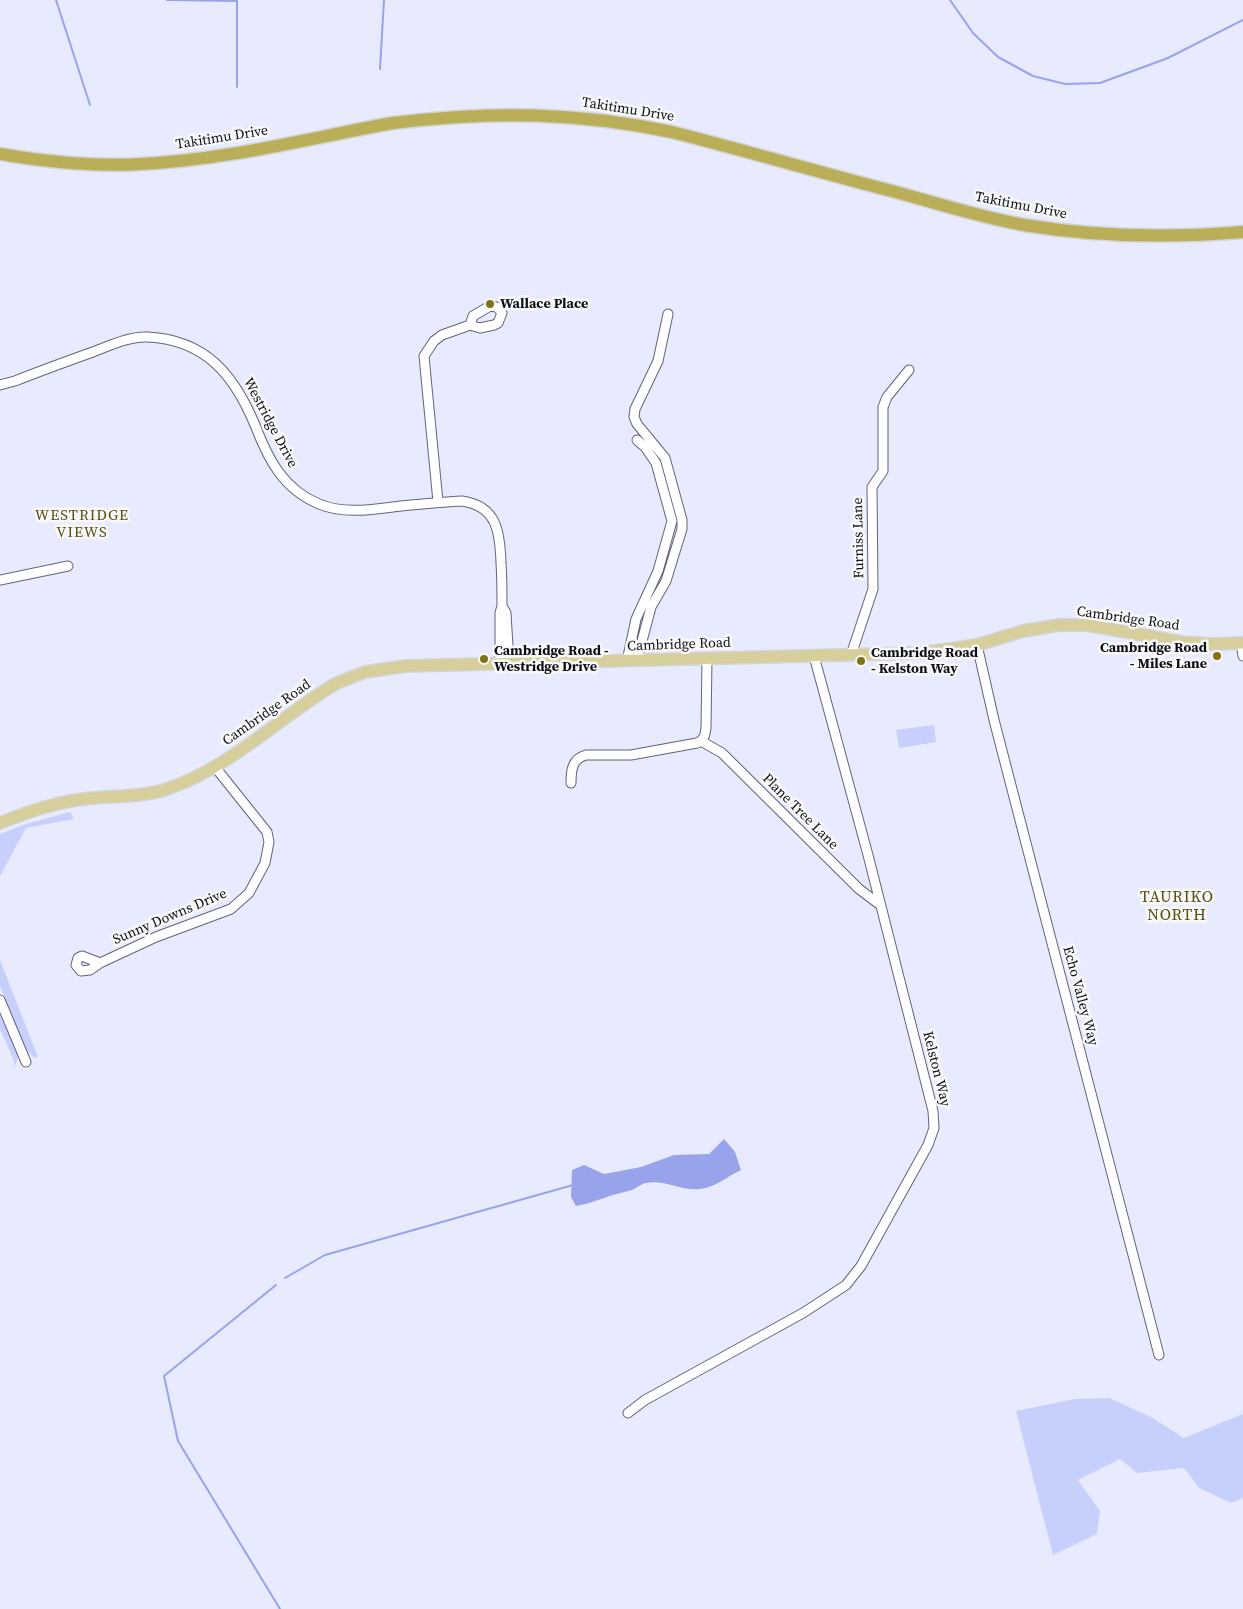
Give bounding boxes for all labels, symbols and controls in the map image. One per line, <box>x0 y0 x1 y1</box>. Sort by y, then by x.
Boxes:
street label: Takitimu Drive <box>581 94 675 126</box>
street label: Takitimu Drive <box>175 122 269 154</box>
street label: Takitimu Drive <box>974 189 1068 223</box>
place label: Wallace Place <box>500 296 588 312</box>
marker: Wallace Place <box>484 298 496 310</box>
street label: Westridge Drive <box>239 375 301 471</box>
street label: Furniss Lane <box>850 497 868 579</box>
district label: WESTRIDGE VIEWS <box>34 507 130 542</box>
street label: Cambridge Road <box>1075 603 1181 635</box>
street label: Cambridge Road <box>627 635 731 655</box>
place label: Cambridge Road - Miles Lane <box>1100 640 1207 672</box>
place label: Cambridge Road - Westridge Drive <box>494 643 609 676</box>
place label: Cambridge Road - Kelston Way <box>871 645 978 678</box>
marker: Cambridge Road - Miles Lane <box>1211 650 1223 662</box>
marker: Cambridge Road - Westridge Drive <box>478 653 490 665</box>
marker: Cambridge Road - Kelston Way <box>855 655 867 667</box>
street label: Cambridge Road <box>220 676 314 750</box>
street label: Plane Tree Lane <box>758 770 842 854</box>
street label: Sunny Downs Drive <box>111 885 229 949</box>
district label: TAURIKO NORTH <box>1139 888 1215 926</box>
street label: Echo Valley Way <box>1059 944 1101 1048</box>
street label: Kelston Way <box>919 1030 953 1108</box>

